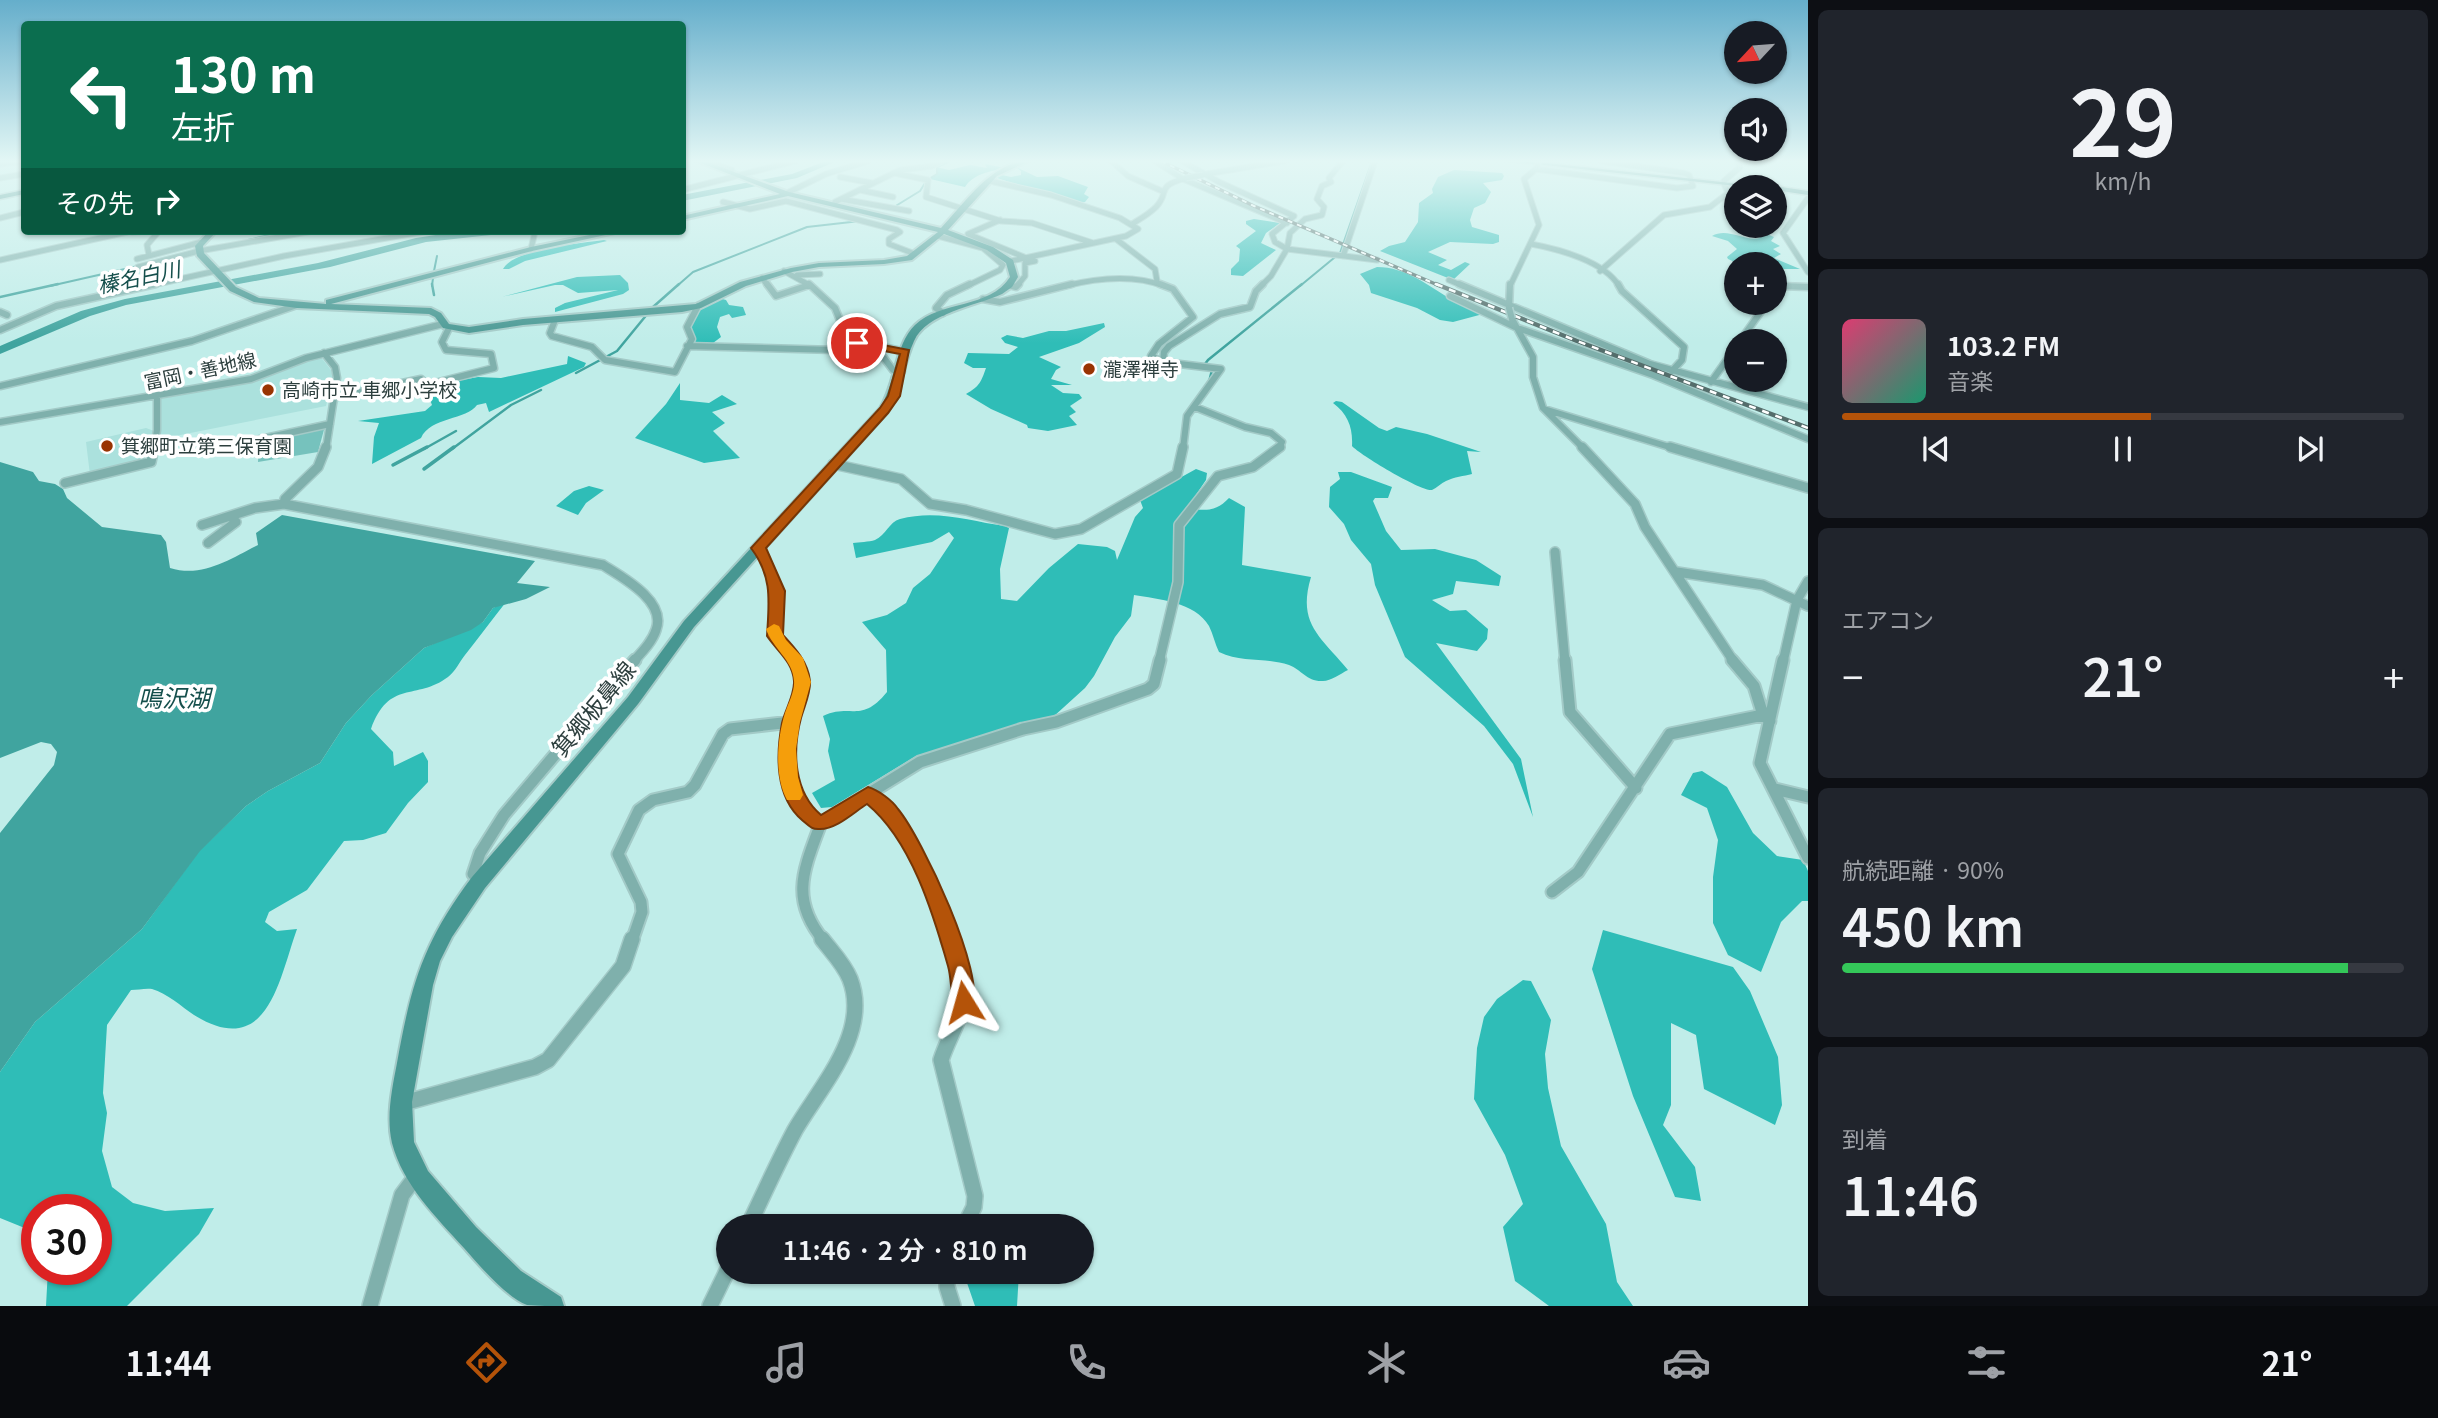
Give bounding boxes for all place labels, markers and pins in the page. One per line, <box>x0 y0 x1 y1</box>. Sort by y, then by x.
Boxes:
pin <box>827 313 887 373</box>
place label: 瀧澤禅寺 <box>1103 354 1179 381</box>
marker: 瀧澤禅寺 <box>1081 361 1097 377</box>
place label: 高崎市立 車郷小学校 <box>282 375 457 402</box>
marker: 高崎市立 車郷小学校 <box>260 382 276 398</box>
place label: 箕郷町立第三保育園 <box>121 431 292 458</box>
marker: 箕郷町立第三保育園 <box>99 438 115 454</box>

